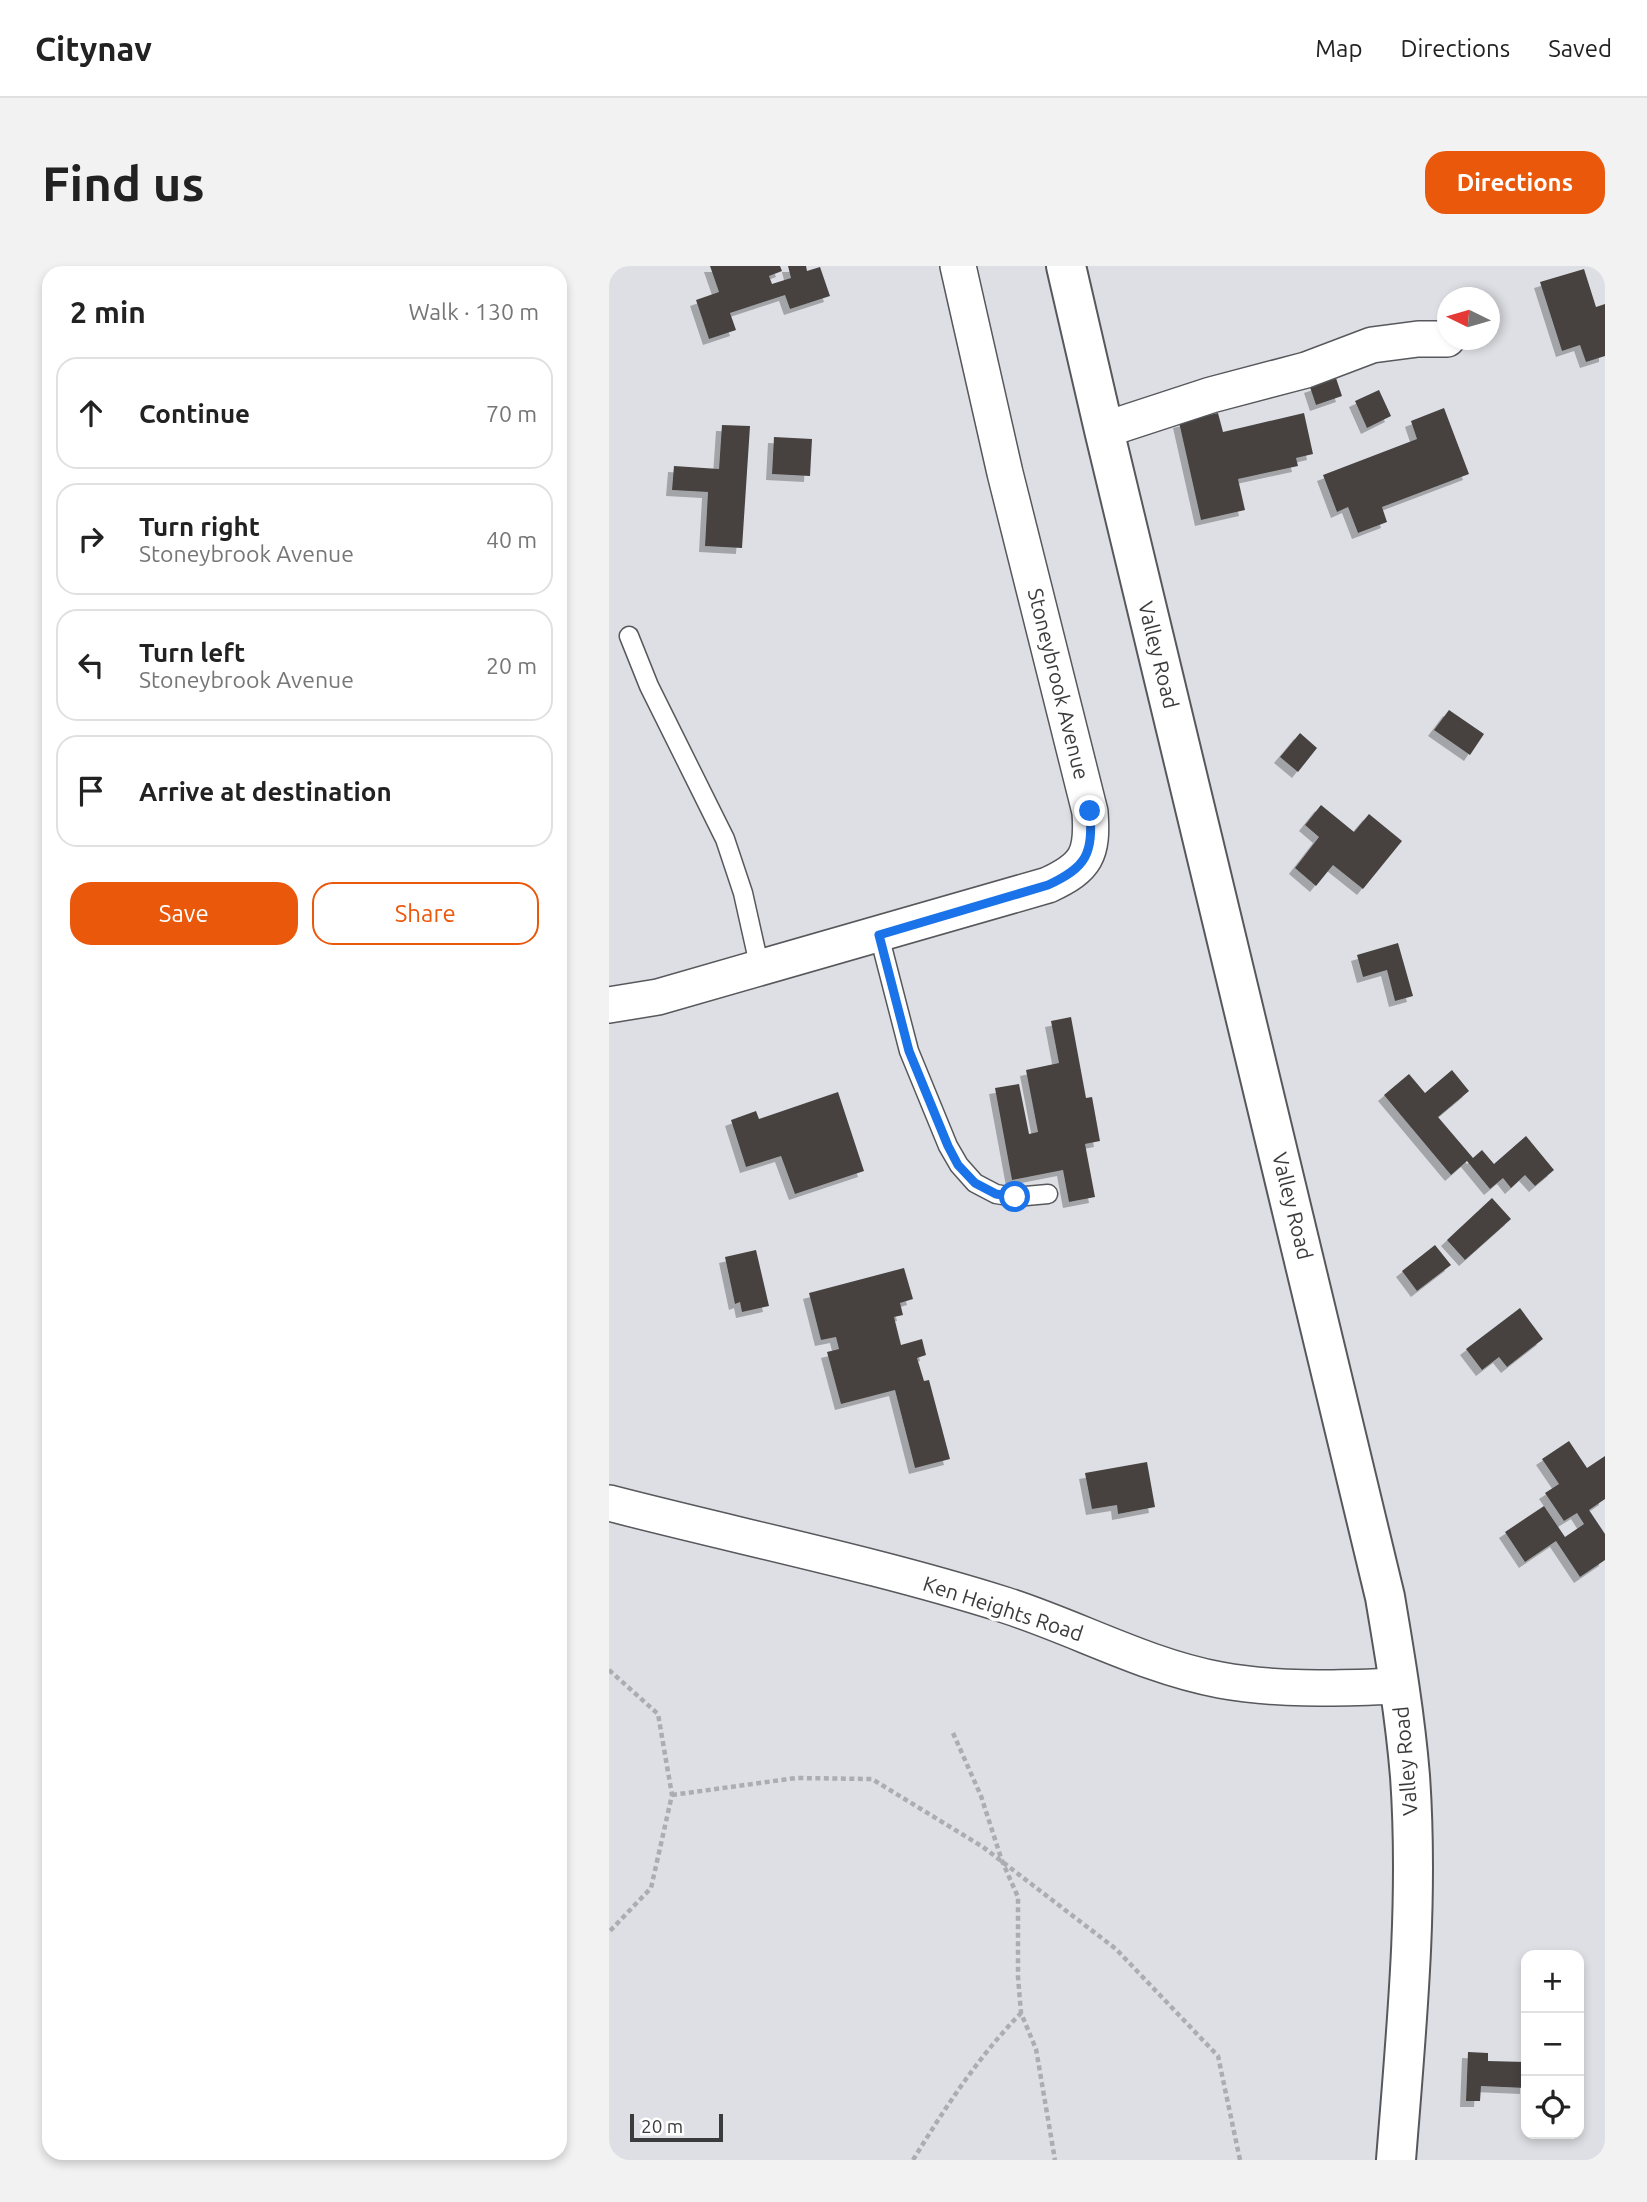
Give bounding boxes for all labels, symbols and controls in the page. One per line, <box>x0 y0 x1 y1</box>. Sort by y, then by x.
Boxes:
text: Citynav <box>35 30 152 67</box>
text: Map <box>1315 35 1362 62</box>
text: Directions <box>1400 35 1510 62</box>
text: Saved <box>1548 35 1612 62</box>
button: Directions <box>1425 151 1605 214</box>
text: Find us <box>42 155 205 210</box>
north arrow <box>1437 287 1500 350</box>
text: 2 min <box>70 295 146 329</box>
text: Walk · 130 m <box>408 299 539 324</box>
icon: ahead <box>72 394 110 432</box>
text: Continue <box>139 399 250 428</box>
text: 70 m <box>486 401 537 426</box>
text: Turn right <box>139 512 260 541</box>
icon: right <box>72 520 110 558</box>
text: 40 m <box>486 527 537 552</box>
text: Stoneybrook Avenue <box>139 541 354 566</box>
street label: Stoneybrook Avenue <box>1024 586 1094 782</box>
street label: Valley Road <box>1134 599 1184 711</box>
text: Turn left <box>139 638 245 667</box>
icon: left <box>72 646 110 684</box>
text: 20 m <box>486 653 537 678</box>
text: Stoneybrook Avenue <box>139 667 354 692</box>
icon: arrive <box>72 772 110 810</box>
text: Arrive at destination <box>139 777 392 806</box>
route end <box>1074 795 1105 826</box>
button: Save <box>70 882 298 945</box>
button: Share <box>312 882 539 945</box>
street label: Valley Road <box>1268 1150 1318 1262</box>
route start <box>999 1181 1030 1212</box>
street label: Ken Heights Road <box>920 1571 1086 1645</box>
street label: Valley Road <box>1388 1705 1422 1817</box>
map controls <box>1521 1950 1584 2139</box>
button: + <box>1521 1950 1584 2013</box>
button: − <box>1521 2013 1584 2076</box>
button: locate <box>1521 2076 1584 2139</box>
scale bar <box>630 2111 723 2143</box>
text: 20 m <box>641 2115 683 2137</box>

